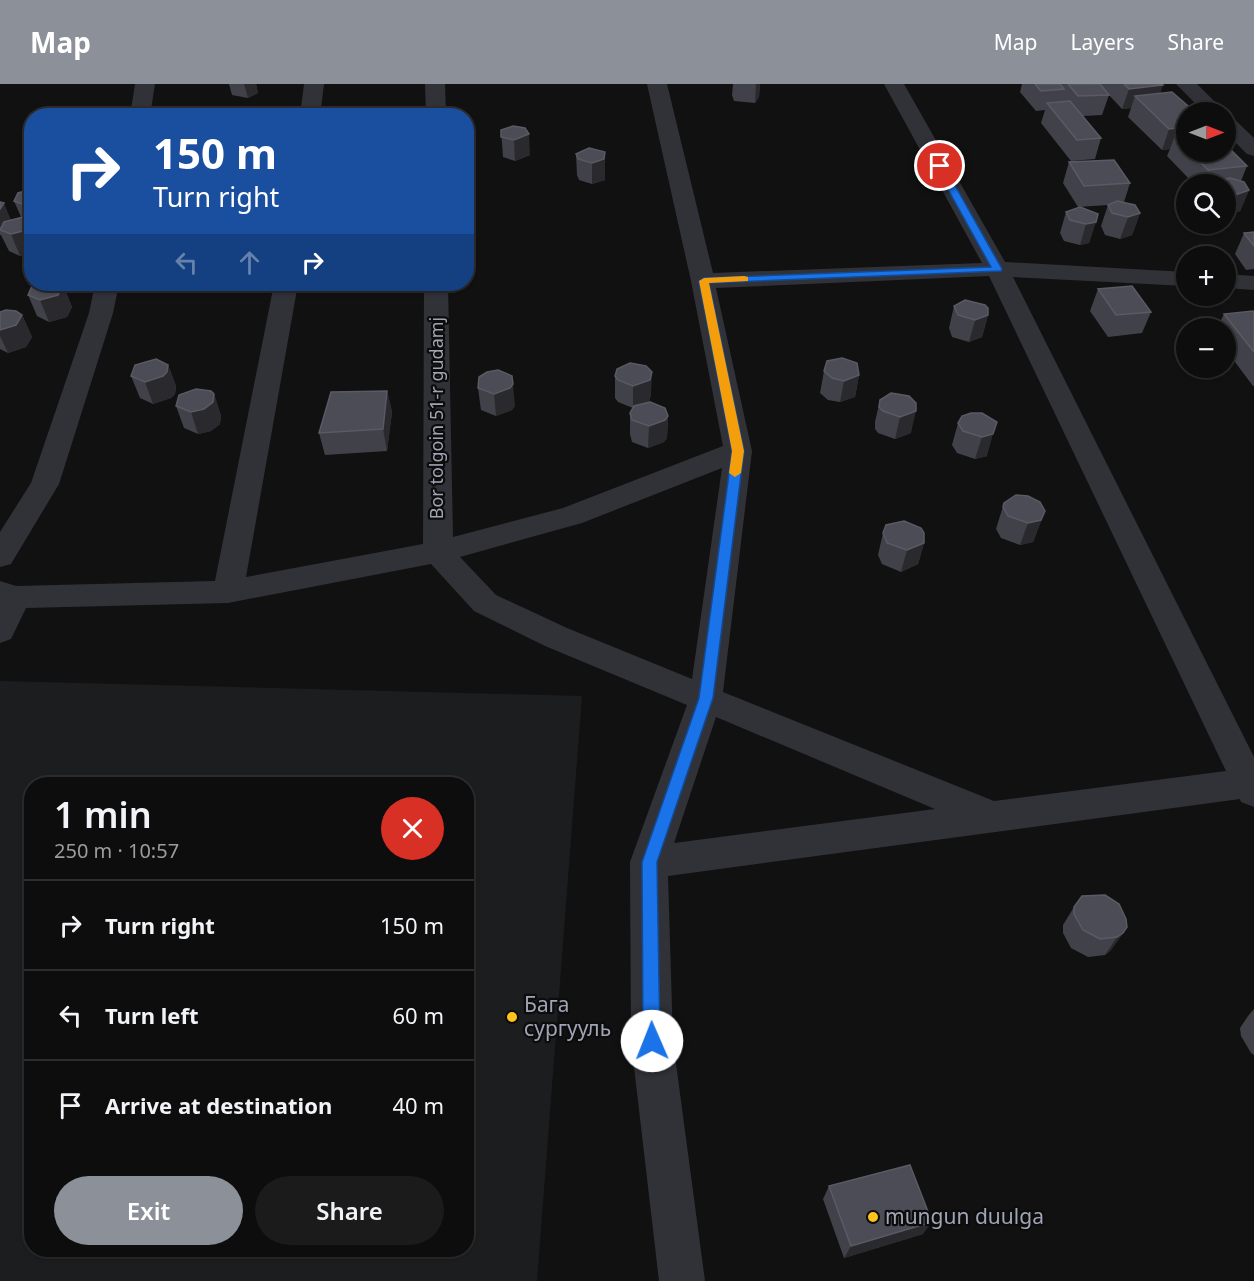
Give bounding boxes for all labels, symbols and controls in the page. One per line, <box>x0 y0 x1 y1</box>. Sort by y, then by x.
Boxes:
text: Map <box>30 23 91 61</box>
text: Map <box>994 28 1038 56</box>
text: Layers <box>1071 28 1135 56</box>
text: Share <box>1168 28 1224 56</box>
north arrow <box>1176 102 1236 162</box>
map controls <box>1176 102 1236 378</box>
text: 150 m <box>153 124 277 181</box>
icon: right <box>54 132 132 210</box>
pin <box>914 140 965 191</box>
icon: arrive <box>923 149 956 182</box>
button: search <box>1176 174 1236 234</box>
text: Turn right <box>153 178 279 215</box>
icon: left <box>170 246 203 279</box>
icon: ahead <box>233 246 266 279</box>
icon: right <box>296 246 329 279</box>
button: + <box>1176 246 1236 306</box>
street label: Bor tolgoin 51-r gudamj <box>424 317 448 519</box>
button: − <box>1176 318 1236 378</box>
text: 1 min <box>54 790 152 839</box>
button: close <box>381 797 444 860</box>
text: 250 m · 10:57 <box>54 837 179 864</box>
icon: right <box>54 909 87 942</box>
text: Turn right <box>105 910 215 940</box>
text: 150 m <box>380 910 444 940</box>
place label: Бага сургууль <box>524 990 611 1042</box>
icon: left <box>54 999 87 1032</box>
text: Turn left <box>105 1000 199 1030</box>
text: 60 m <box>393 1000 444 1030</box>
position arrow <box>620 1009 684 1073</box>
marker: Бага сургууль <box>505 1010 519 1024</box>
icon: arrive <box>54 1089 87 1122</box>
text: Arrive at destination <box>105 1090 332 1120</box>
text: 40 m <box>393 1090 444 1120</box>
button: Exit <box>54 1176 243 1245</box>
button: Share <box>255 1176 444 1245</box>
place label: mungun duulga <box>885 1202 1044 1230</box>
marker: mungun duulga <box>866 1210 880 1224</box>

